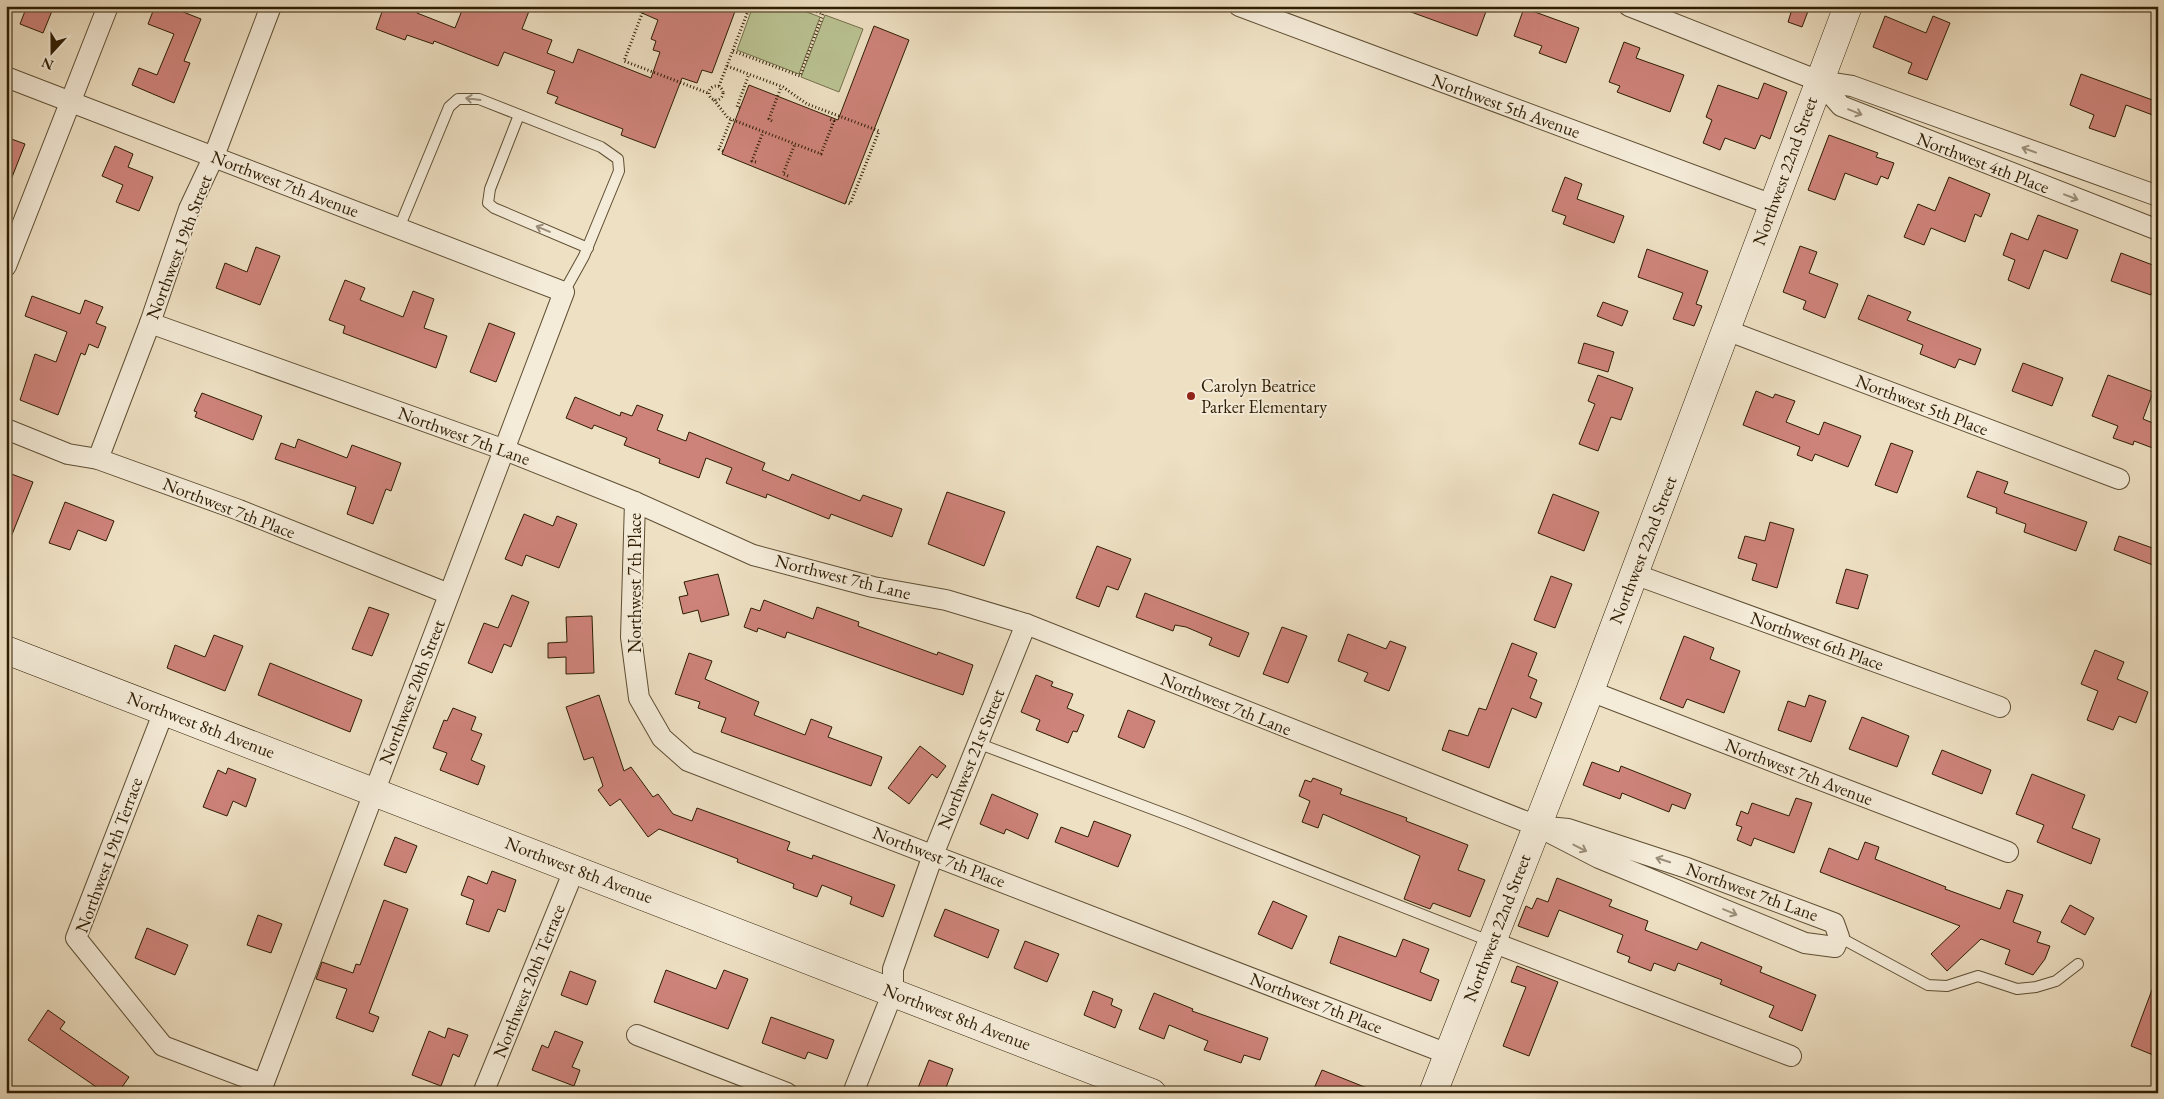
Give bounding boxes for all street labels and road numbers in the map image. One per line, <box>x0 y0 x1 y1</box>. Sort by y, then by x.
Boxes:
street label: Northwest 5th Avenue <box>1429 68 1584 143</box>
street label: Northwest 22nd Street <box>1747 93 1822 248</box>
street label: Northwest 4th Place <box>1914 127 2053 198</box>
street label: Northwest 7th Avenue <box>208 145 362 222</box>
street label: Northwest 19th Street <box>140 171 217 322</box>
street label: Northwest 5th Place <box>1853 369 1992 440</box>
street label: Northwest 7th Lane <box>395 401 533 470</box>
street label: Northwest 7th Place <box>160 472 299 543</box>
street label: Northwest 22nd Street <box>1604 472 1681 627</box>
street label: Northwest 7th Place <box>623 513 646 653</box>
street label: Northwest 7th Lane <box>773 549 913 604</box>
street label: Northwest 6th Place <box>1747 606 1887 675</box>
street label: Northwest 20th Street <box>373 616 450 767</box>
street label: Northwest 7th Lane <box>1157 667 1295 740</box>
street label: Northwest 21st Street <box>932 685 1009 832</box>
street label: Northwest 8th Avenue <box>124 686 278 763</box>
street label: Northwest 7th Avenue <box>1722 733 1876 810</box>
street label: Northwest 19th Terrace <box>70 774 147 936</box>
street label: Northwest 7th Place <box>870 821 1009 892</box>
street label: Northwest 8th Avenue <box>502 831 656 908</box>
street label: Northwest 22nd Street <box>1458 850 1535 1005</box>
street label: Northwest 7th Lane <box>1683 857 1821 926</box>
street label: Northwest 20th Terrace <box>487 901 570 1061</box>
street label: Northwest 7th Place <box>1247 967 1386 1038</box>
street label: Northwest 8th Avenue <box>880 978 1034 1055</box>

